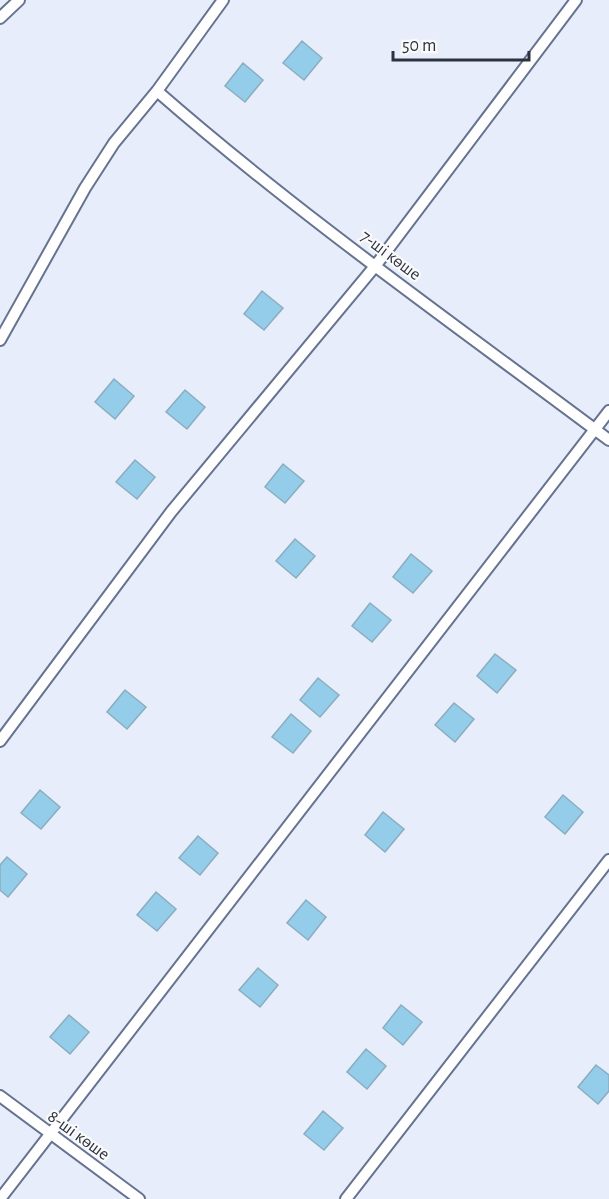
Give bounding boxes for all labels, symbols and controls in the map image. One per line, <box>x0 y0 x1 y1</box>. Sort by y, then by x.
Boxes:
scale bar <box>393 24 530 62</box>
text: 50 m <box>402 37 436 55</box>
street label: 7-ші көше <box>357 227 424 284</box>
street label: 8-ші көше <box>44 1107 113 1164</box>

